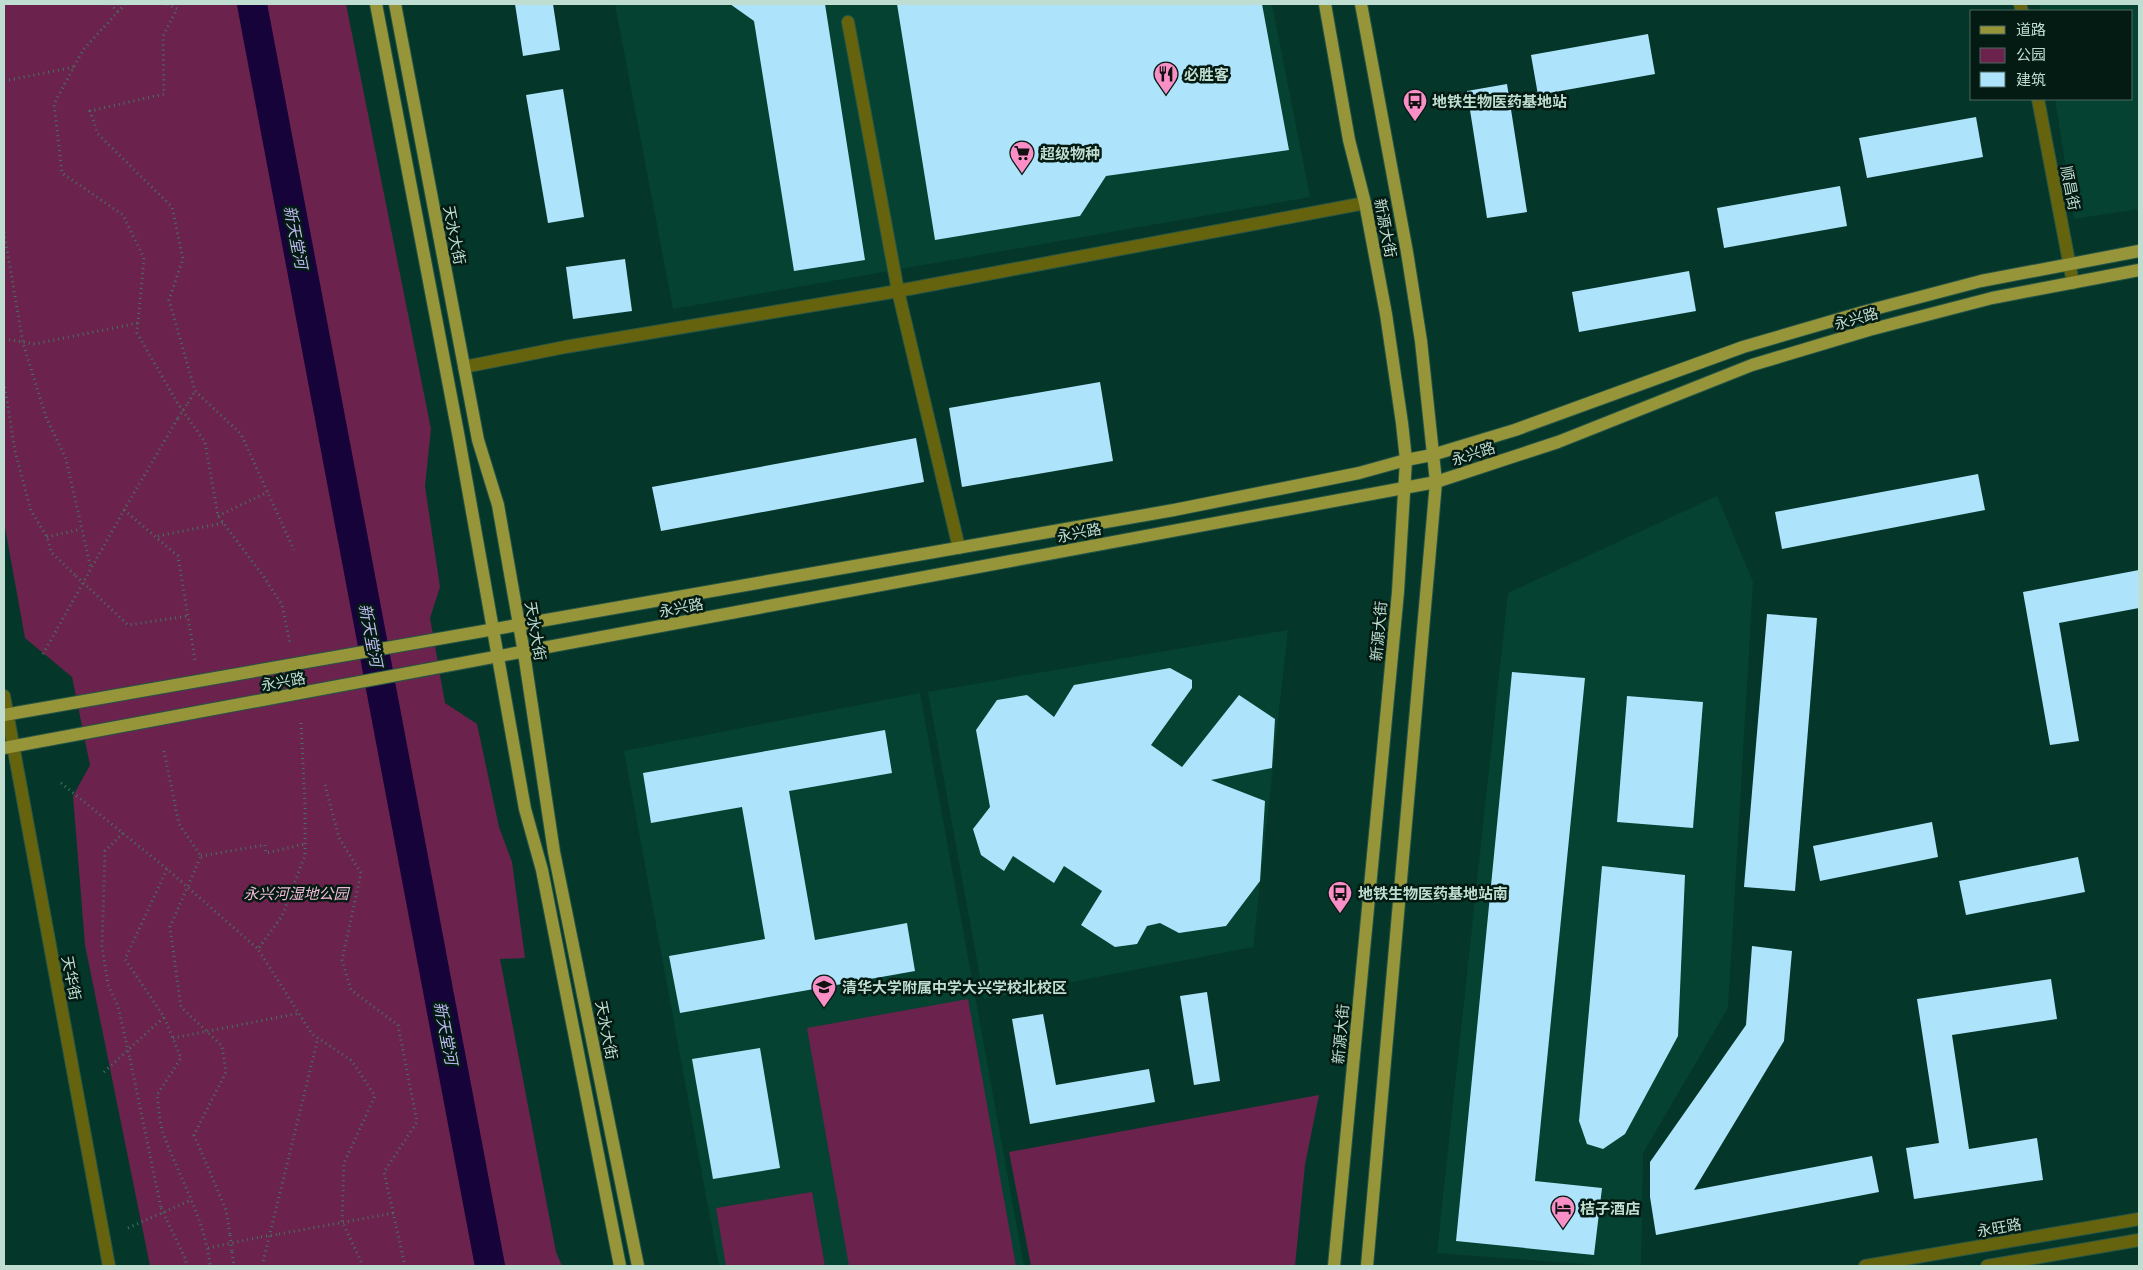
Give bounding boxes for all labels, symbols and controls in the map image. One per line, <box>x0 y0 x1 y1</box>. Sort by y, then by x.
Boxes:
legend <box>1970 10 2133 100</box>
text: 道路 <box>2016 19 2046 39</box>
text: 公园 <box>2016 44 2046 64</box>
restaurant icon: 必胜客 <box>1153 61 1179 95</box>
place label: 必胜客 <box>1184 64 1229 84</box>
text: 建筑 <box>2016 69 2046 89</box>
bus stop icon: 地铁生物医药基地站 <box>1402 88 1428 122</box>
place label: 地铁生物医药基地站 <box>1432 91 1567 111</box>
supermarket icon: 超级物种 <box>1009 140 1035 174</box>
place label: 超级物种 <box>1040 143 1100 163</box>
street label: 顺昌街 <box>2057 164 2085 212</box>
street label: 新源大街 <box>1370 197 1402 259</box>
water label: 新天堂河 <box>279 203 313 273</box>
street label: 天水大街 <box>439 204 471 266</box>
street label: 永兴路 <box>1832 302 1880 334</box>
street label: 永兴路 <box>1449 437 1497 469</box>
street label: 永兴路 <box>1055 518 1103 546</box>
street label: 永兴路 <box>657 593 705 621</box>
street label: 天水大街 <box>521 600 551 662</box>
street label: 新源大街 <box>1365 600 1391 662</box>
water label: 新天堂河 <box>354 601 388 671</box>
street label: 永兴路 <box>259 667 307 695</box>
bus stop icon: 地铁生物医药基地站南 <box>1327 880 1353 914</box>
park label: 永兴河湿地公园 <box>243 883 350 903</box>
place label: 地铁生物医药基地站南 <box>1358 883 1508 903</box>
street label: 天华街 <box>58 954 86 1002</box>
school or university icon: 清华大学附属中学大兴学校北校区 <box>811 974 837 1008</box>
place label: 清华大学附属中学大兴学校北校区 <box>842 977 1067 997</box>
water label: 新天堂河 <box>429 999 463 1069</box>
street label: 天水大街 <box>591 999 623 1061</box>
street label: 新源大街 <box>1327 1003 1353 1065</box>
hotel icon: 桔子酒店 <box>1550 1195 1576 1229</box>
place label: 桔子酒店 <box>1580 1198 1640 1218</box>
street label: 永旺路 <box>1975 1213 2023 1241</box>

